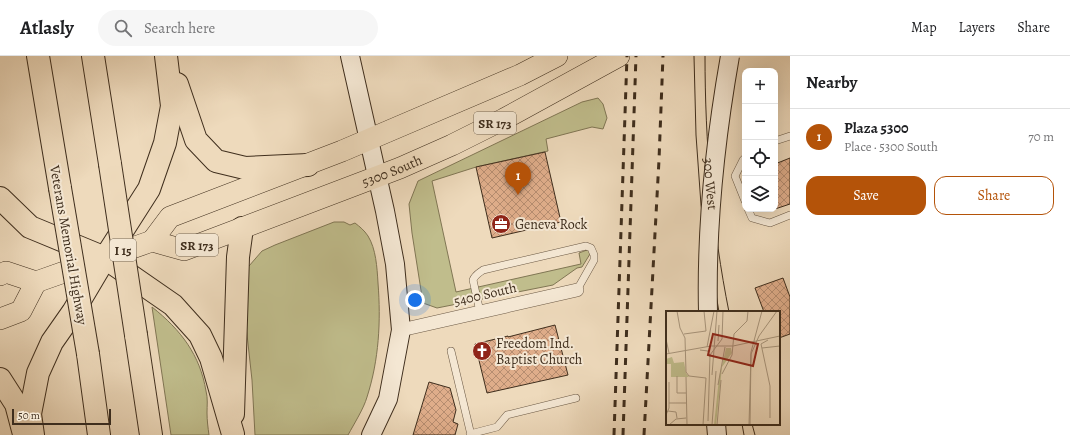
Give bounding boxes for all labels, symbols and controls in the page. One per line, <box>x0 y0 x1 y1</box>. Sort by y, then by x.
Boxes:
search box <box>98 10 378 46</box>
text: Atlasly <box>20 15 74 41</box>
icon: search <box>112 17 134 39</box>
text: Search here <box>144 18 215 38</box>
text: Map <box>911 18 937 37</box>
text: Layers <box>959 18 995 37</box>
text: Share <box>1017 18 1050 37</box>
map controls <box>742 68 778 212</box>
button: + <box>742 68 778 104</box>
text: Nearby <box>806 71 857 94</box>
button: − <box>742 104 778 140</box>
road number: SR 173 <box>474 112 516 134</box>
text: Plaza 5300 <box>844 118 909 138</box>
text: 1 <box>817 128 821 145</box>
text: 70 m <box>1028 128 1054 145</box>
text: Place · 5300 South <box>844 138 938 155</box>
button: locate <box>742 140 778 176</box>
street label: 5300 South <box>359 150 426 192</box>
street label: 300 West <box>699 157 722 211</box>
pin: 1 <box>505 162 531 195</box>
street label: Veterans Memorial Highway <box>45 163 92 327</box>
button: layers <box>742 176 778 212</box>
button: Save <box>806 176 926 215</box>
button: Share <box>934 176 1054 215</box>
office icon: Geneva Rock <box>490 213 512 235</box>
place label: Geneva Rock <box>515 215 588 234</box>
road number: SR 173 <box>176 234 218 256</box>
road number: I 15 <box>110 239 136 261</box>
street label: 5400 South <box>452 278 519 311</box>
your location <box>405 290 425 310</box>
inset map <box>666 311 780 425</box>
place label: Freedom Ind. Baptist Church <box>496 334 583 369</box>
church icon: Freedom Ind. Baptist Church <box>471 340 493 362</box>
scale bar <box>12 407 111 426</box>
text: 50 m <box>18 408 40 423</box>

